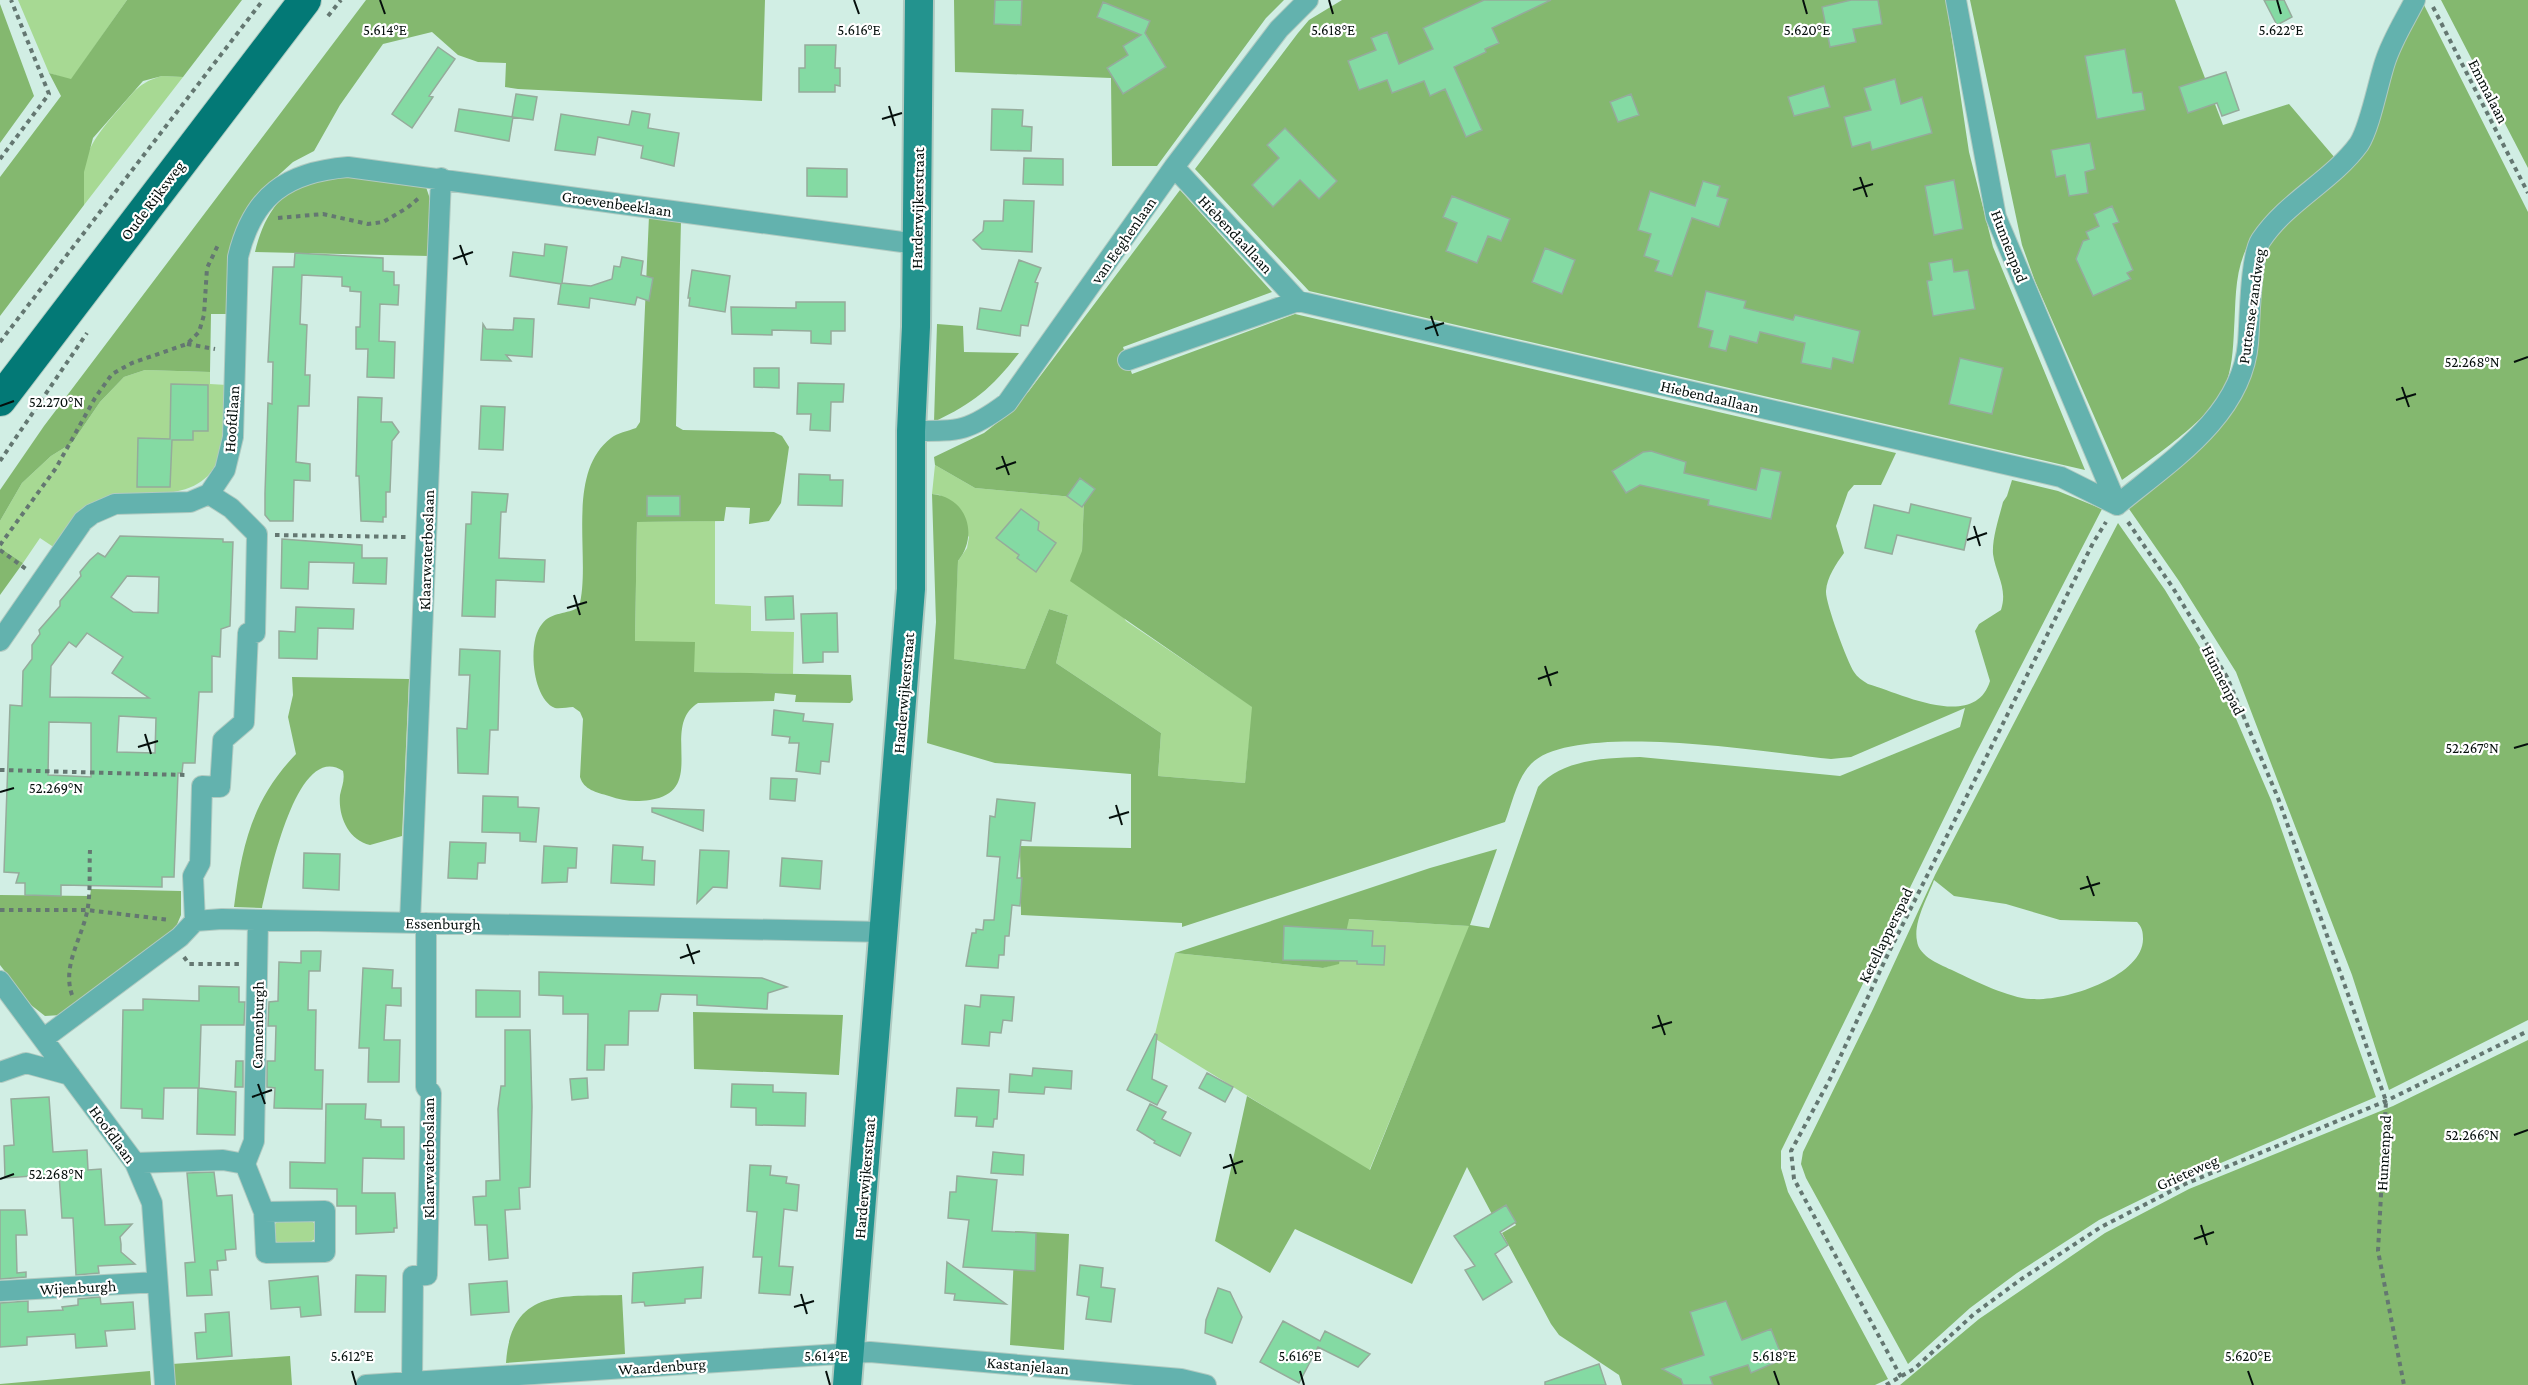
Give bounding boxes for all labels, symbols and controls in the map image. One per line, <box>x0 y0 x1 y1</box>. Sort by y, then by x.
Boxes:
text: 5.614°E <box>363 22 407 38</box>
text: 5.616°E <box>837 22 881 38</box>
text: 5.618°E <box>1311 22 1355 38</box>
text: 5.620°E <box>1784 22 1830 38</box>
text: 5.622°E <box>2259 22 2303 38</box>
street label: Emmalaan <box>2465 56 2512 126</box>
street label: Harderwijkerstraat <box>908 146 928 269</box>
street label: Oude Rijksweg <box>117 157 189 244</box>
street label: Groevenbeeklaan <box>561 187 673 220</box>
street label: Hiebendaallaan <box>1195 192 1276 277</box>
street label: van Eeghenlaan <box>1087 193 1161 288</box>
street label: Hunnenpad <box>1987 208 2031 286</box>
street label: Puttense zandweg <box>2235 247 2269 365</box>
text: 52.268°N <box>2444 354 2500 370</box>
street label: Hiebendaallaan <box>1659 377 1761 416</box>
street label: Hoofdlaan <box>221 385 242 453</box>
text: 52.270°N <box>29 394 83 410</box>
street label: Klaarwaterboslaan <box>416 489 437 611</box>
street label: Harderwijkerstraat <box>890 631 918 754</box>
street label: Hunnenpad <box>2198 643 2249 719</box>
text: 52.267°N <box>2445 740 2499 756</box>
text: 52.269°N <box>29 780 83 796</box>
street label: Ketellapperspad <box>1855 884 1917 986</box>
street label: Essenburgh <box>405 914 481 934</box>
street label: Cannenburgh <box>248 980 268 1069</box>
street label: Klaarwaterboslaan <box>420 1097 437 1218</box>
street label: Hoofdlaan <box>86 1102 139 1167</box>
street label: Hunnenpad <box>2373 1114 2395 1191</box>
street label: Harderwijkerstraat <box>851 1116 879 1239</box>
text: 52.266°N <box>2445 1127 2499 1143</box>
street label: Grieteweg <box>2154 1151 2221 1194</box>
text: 52.268°N <box>28 1166 84 1182</box>
street label: Wijenburgh <box>39 1277 117 1299</box>
text: 5.612°E <box>330 1348 374 1364</box>
text: 5.614°E <box>804 1348 848 1364</box>
text: 5.616°E <box>1278 1348 1322 1364</box>
text: 5.618°E <box>1752 1348 1796 1364</box>
text: 5.620°E <box>2225 1348 2271 1364</box>
street label: Kastanjelaan <box>986 1353 1070 1379</box>
street label: Waardenburg <box>618 1355 707 1379</box>

